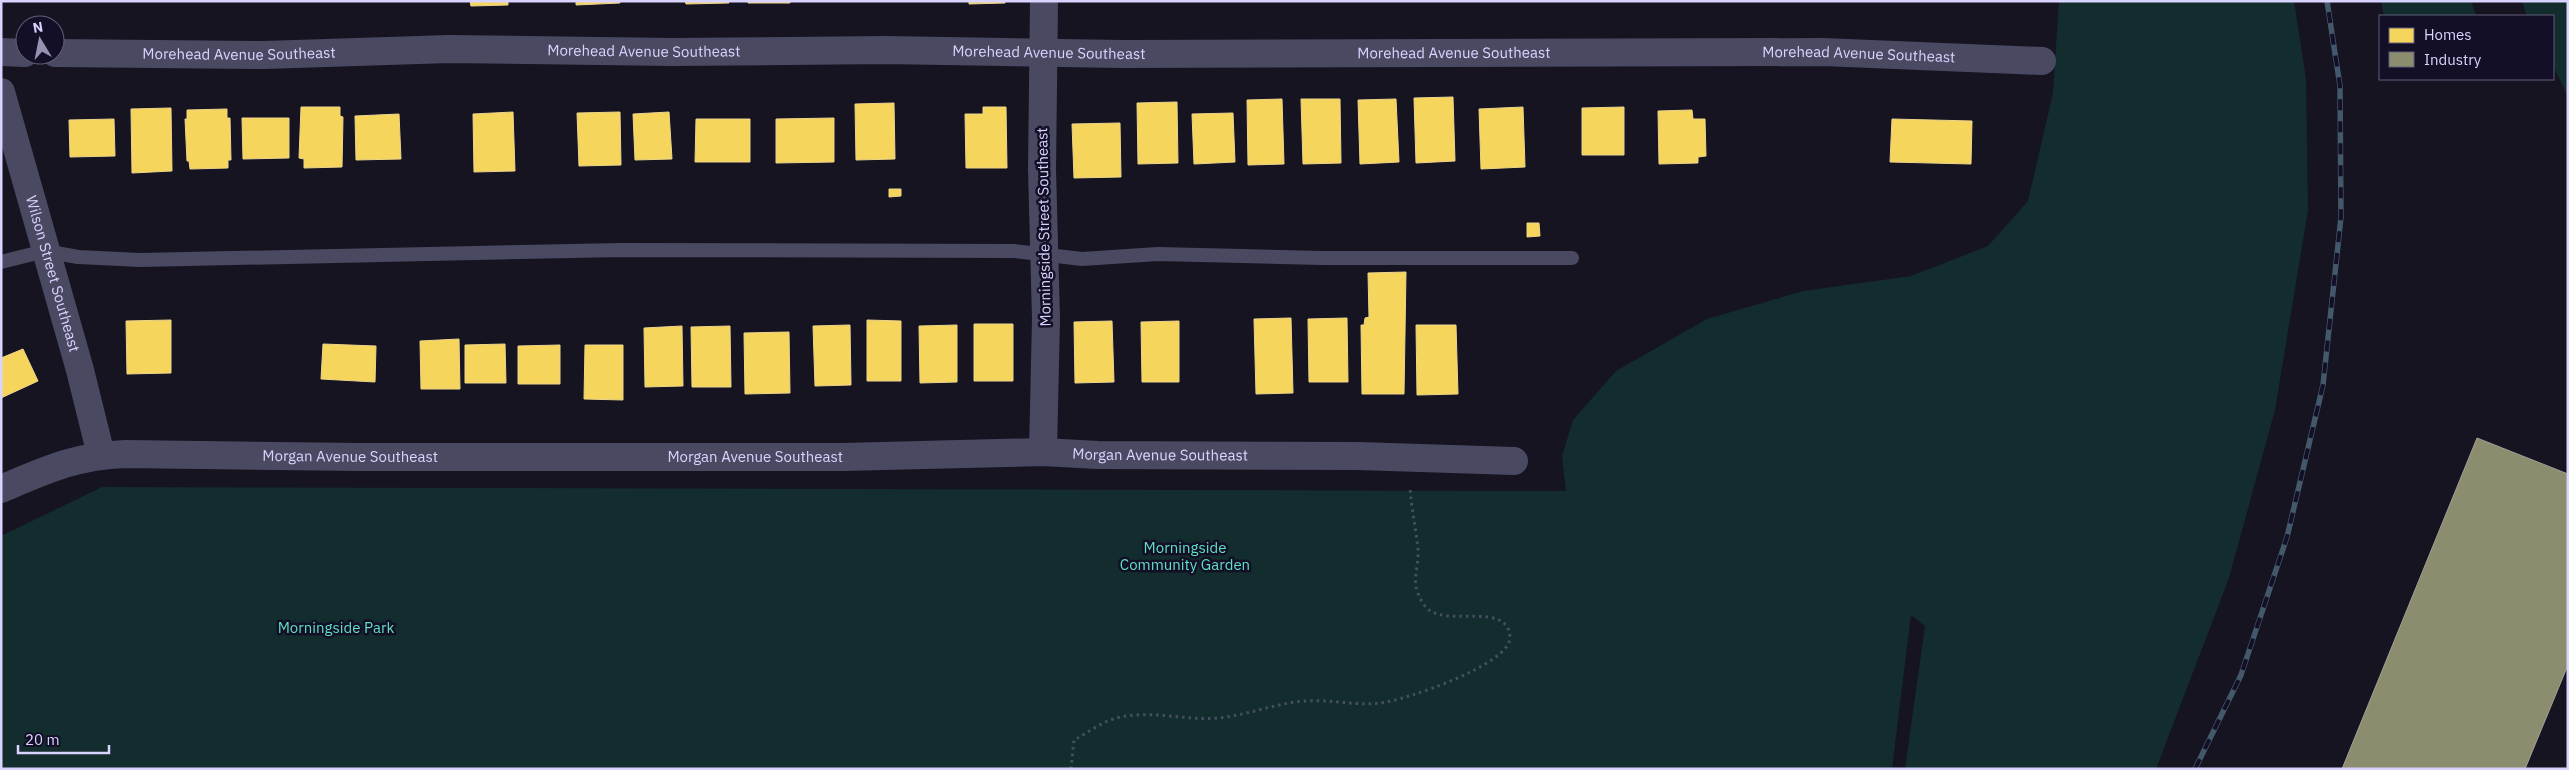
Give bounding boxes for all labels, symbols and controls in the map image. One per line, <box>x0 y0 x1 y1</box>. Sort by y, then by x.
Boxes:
north arrow <box>15 15 65 65</box>
legend <box>2379 15 2554 80</box>
text: N <box>31 17 44 37</box>
text: Homes <box>2424 25 2472 44</box>
street label: Morehead Avenue Southeast <box>547 40 741 61</box>
street label: Morehead Avenue Southeast <box>952 41 1145 63</box>
street label: Morehead Avenue Southeast <box>1762 42 1956 66</box>
street label: Morehead Avenue Southeast <box>142 43 336 64</box>
street label: Morehead Avenue Southeast <box>1357 43 1550 62</box>
text: Industry <box>2424 50 2482 69</box>
street label: Morningside Street Southeast <box>1032 127 1055 327</box>
street label: Wilson Street Southeast <box>22 193 84 354</box>
street label: Morgan Avenue Southeast <box>1072 444 1248 465</box>
street label: Morgan Avenue Southeast <box>262 446 438 466</box>
street label: Morgan Avenue Southeast <box>667 447 843 466</box>
park label: Morningside Community Garden <box>1120 538 1250 574</box>
park label: Morningside Park <box>278 618 394 637</box>
scale bar <box>18 722 109 754</box>
text: 20 m <box>25 730 60 749</box>

